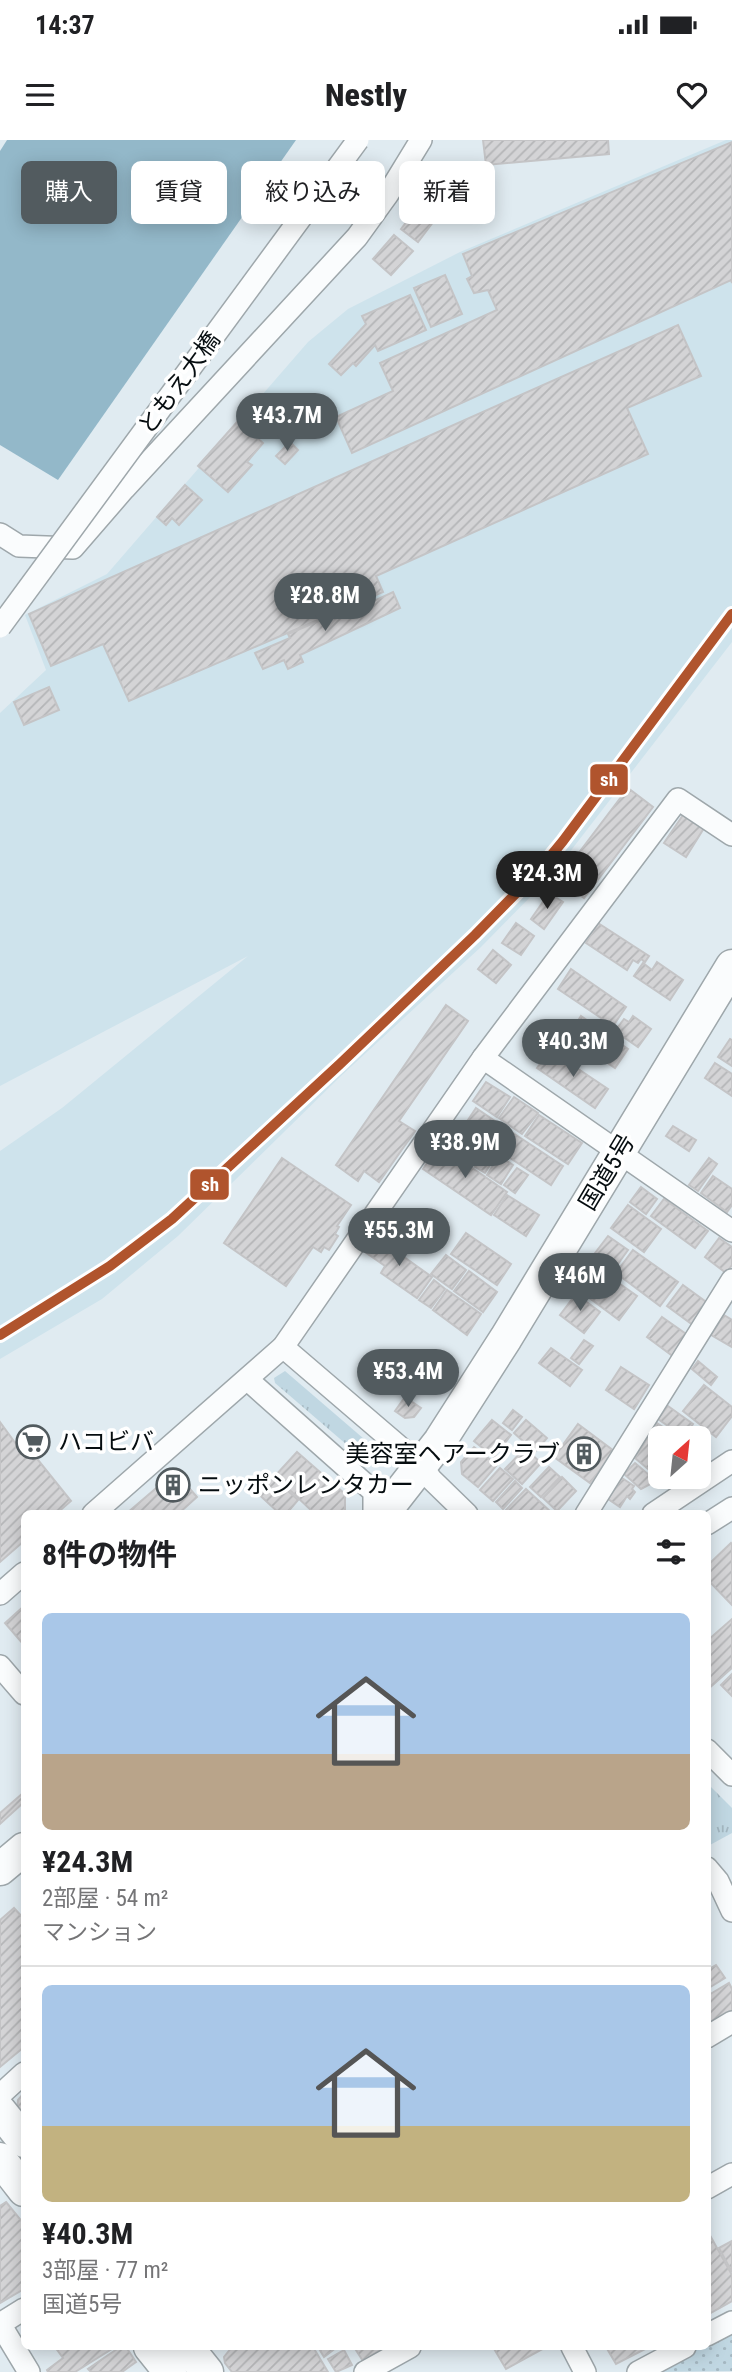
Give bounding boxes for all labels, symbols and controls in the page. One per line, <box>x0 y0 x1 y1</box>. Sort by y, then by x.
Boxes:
text: 14:37 <box>35 10 95 40</box>
icon: menu <box>21 76 59 114</box>
text: Nestly <box>325 76 407 114</box>
icon: heart <box>673 76 711 114</box>
chip: 購入 <box>21 161 117 224</box>
chip: 賃貸 <box>131 161 227 224</box>
chip: 絞り込み <box>241 161 385 224</box>
chip: 新着 <box>399 161 495 224</box>
street label: ともえ大橋 <box>132 326 226 440</box>
pin: ¥43.7M <box>230 394 344 453</box>
text: ¥43.7M <box>252 402 322 429</box>
pin: ¥28.8M <box>268 574 382 633</box>
text: ¥28.8M <box>290 582 360 609</box>
line badge: sh <box>589 763 629 796</box>
text: sh <box>600 768 618 791</box>
pin: ¥24.3M <box>490 852 604 911</box>
text: ¥24.3M <box>512 860 582 887</box>
pin: ¥40.3M <box>516 1020 630 1079</box>
text: ¥40.3M <box>538 1028 608 1055</box>
pin: ¥38.9M <box>408 1121 522 1180</box>
text: ¥38.9M <box>430 1129 500 1156</box>
street label: 国道5号 <box>573 1129 641 1215</box>
line badge: sh <box>189 1168 230 1201</box>
text: sh <box>201 1173 219 1196</box>
pin: ¥55.3M <box>342 1208 456 1268</box>
text: ¥55.3M <box>364 1217 434 1244</box>
pin: ¥46M <box>539 1254 621 1313</box>
text: ¥46M <box>554 1262 606 1289</box>
pin: ¥53.4M <box>351 1350 465 1409</box>
text: ¥53.4M <box>373 1358 443 1385</box>
supermarket icon: ハコビバ <box>14 1423 52 1461</box>
north arrow <box>648 1426 710 1489</box>
map controls <box>648 1426 711 1489</box>
place label: ハコビバ <box>58 1428 154 1456</box>
building icon: 美容室ヘアークラブ <box>565 1435 603 1473</box>
place label: 美容室ヘアークラブ <box>345 1440 560 1468</box>
building icon: ニッポンレンタカー <box>154 1466 192 1504</box>
place label: ニッポンレンタカー <box>198 1471 414 1499</box>
icon: filters <box>652 1533 690 1571</box>
text: 8件の物件 <box>42 1537 177 1572</box>
icon: home <box>303 1658 429 1784</box>
text: ¥24.3M <box>42 1844 133 1879</box>
text: 2部屋 · 54 m² <box>42 1885 168 1912</box>
text: マンション <box>42 1919 157 1946</box>
icon: home <box>303 2030 429 2156</box>
text: ¥40.3M <box>42 2216 133 2251</box>
text: 3部屋 · 77 m² <box>42 2257 168 2284</box>
text: 国道5号 <box>42 2291 122 2318</box>

